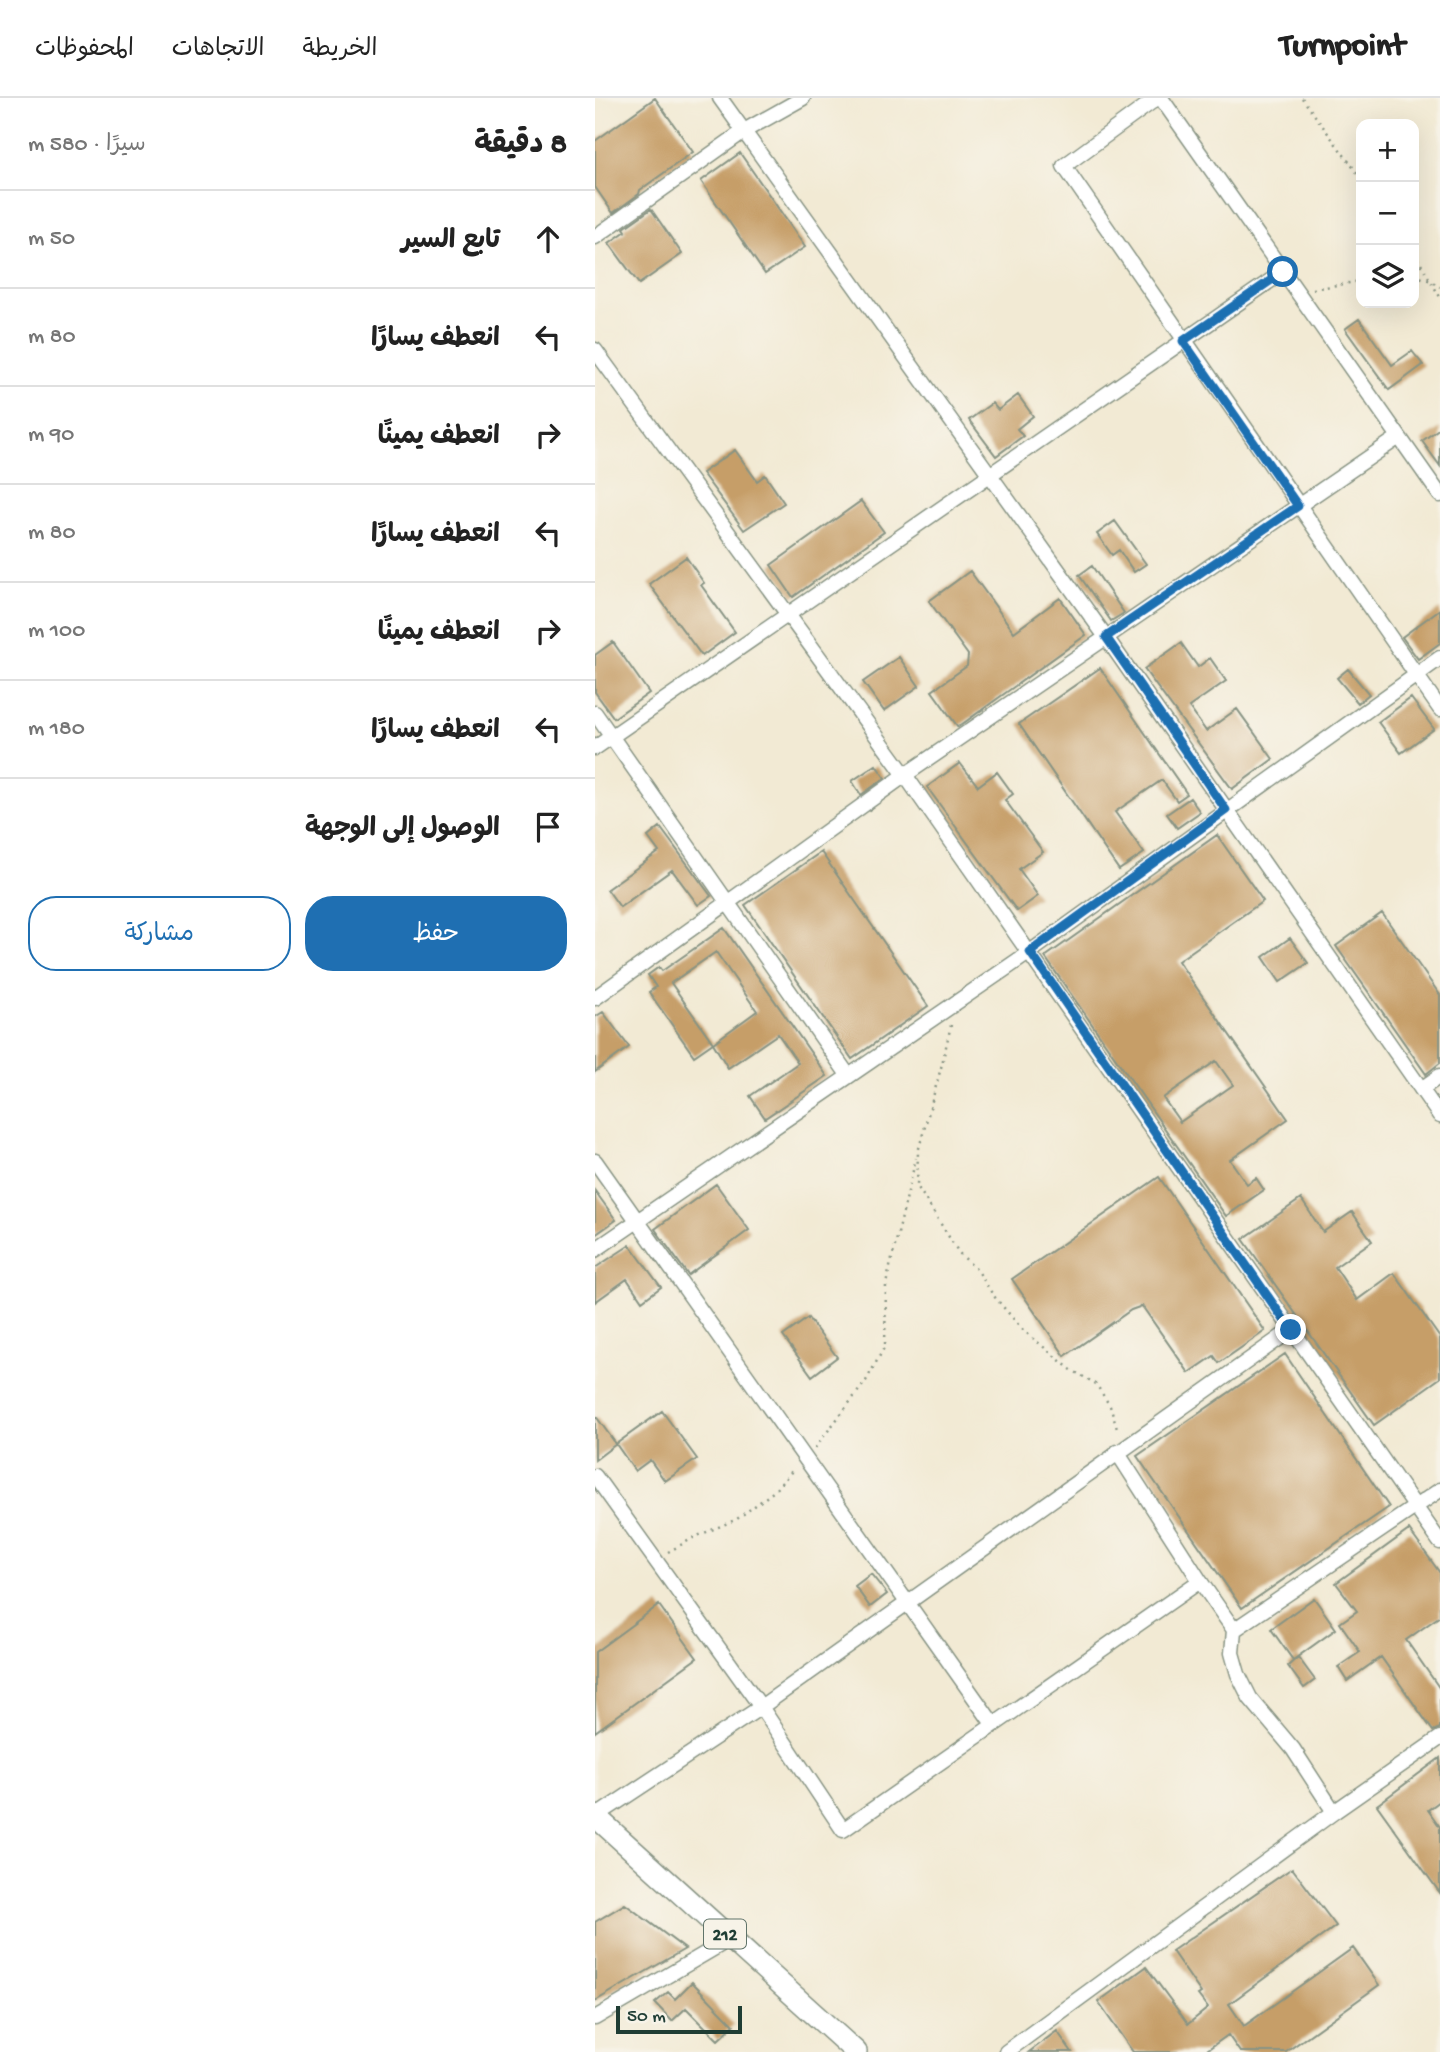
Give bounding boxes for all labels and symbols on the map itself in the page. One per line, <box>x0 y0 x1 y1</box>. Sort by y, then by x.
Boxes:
route start <box>1267 256 1298 287</box>
route end <box>1275 1314 1306 1345</box>
road number: 212 <box>704 1920 746 1948</box>
scale bar <box>616 2003 742 2035</box>

